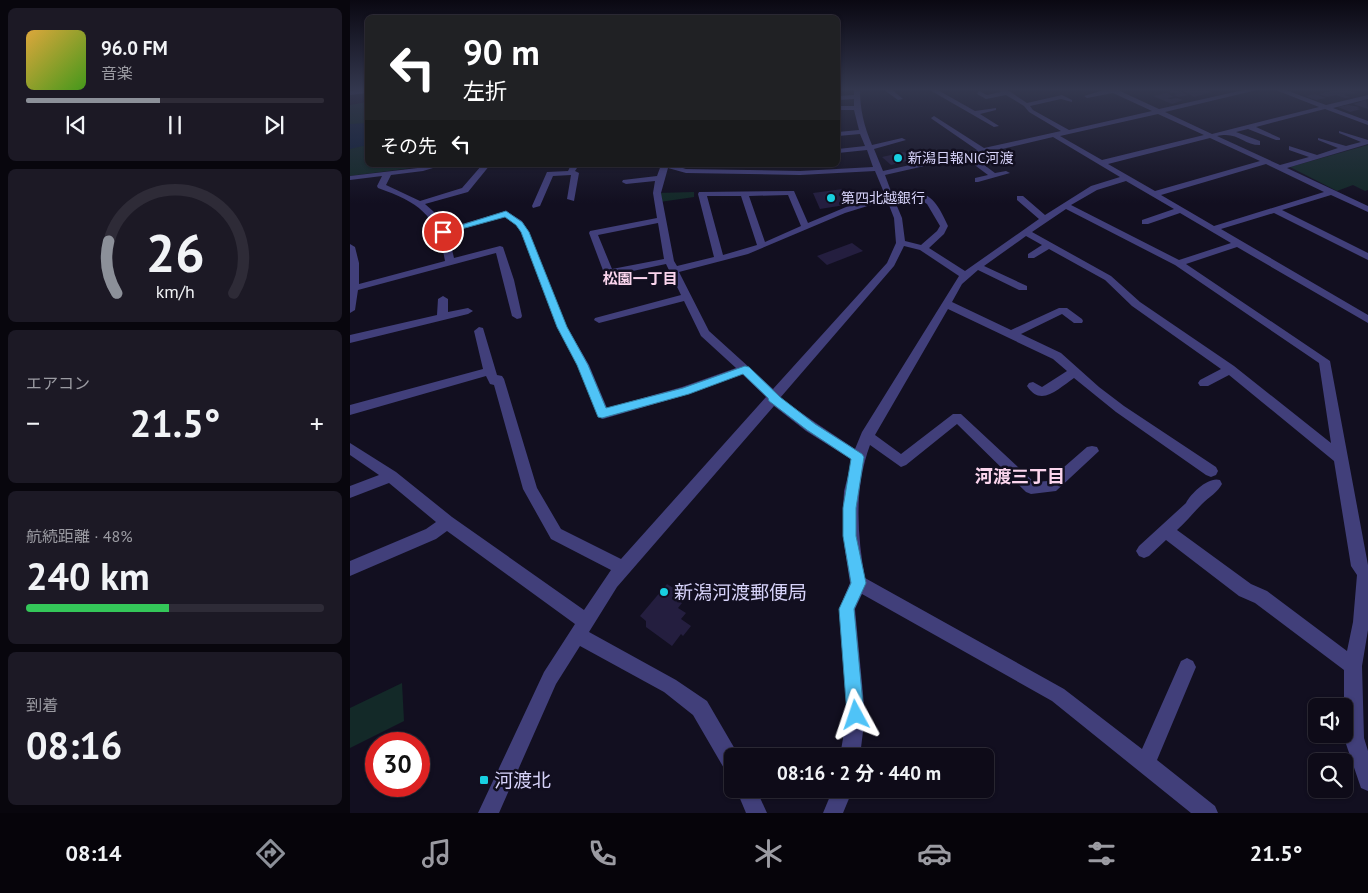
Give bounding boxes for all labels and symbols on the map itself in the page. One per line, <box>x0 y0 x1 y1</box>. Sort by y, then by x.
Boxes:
place label: 新潟日報NIC河渡 <box>908 149 1014 167</box>
marker: 新潟日報NIC河渡 <box>892 152 904 164</box>
place label: 第四北越銀行 <box>841 189 925 207</box>
marker: 第四北越銀行 <box>825 192 837 204</box>
pin <box>422 211 464 253</box>
district label: 松園一丁目 <box>602 269 678 288</box>
district label: 河渡三丁目 <box>975 465 1065 488</box>
place label: 新潟河渡郵便局 <box>674 580 807 604</box>
marker: 新潟河渡郵便局 <box>658 586 670 598</box>
position arrow <box>829 688 881 740</box>
speed limit sign: 30 <box>365 732 430 797</box>
place label: 河渡北 <box>494 768 551 792</box>
marker: 河渡北 <box>478 774 490 786</box>

